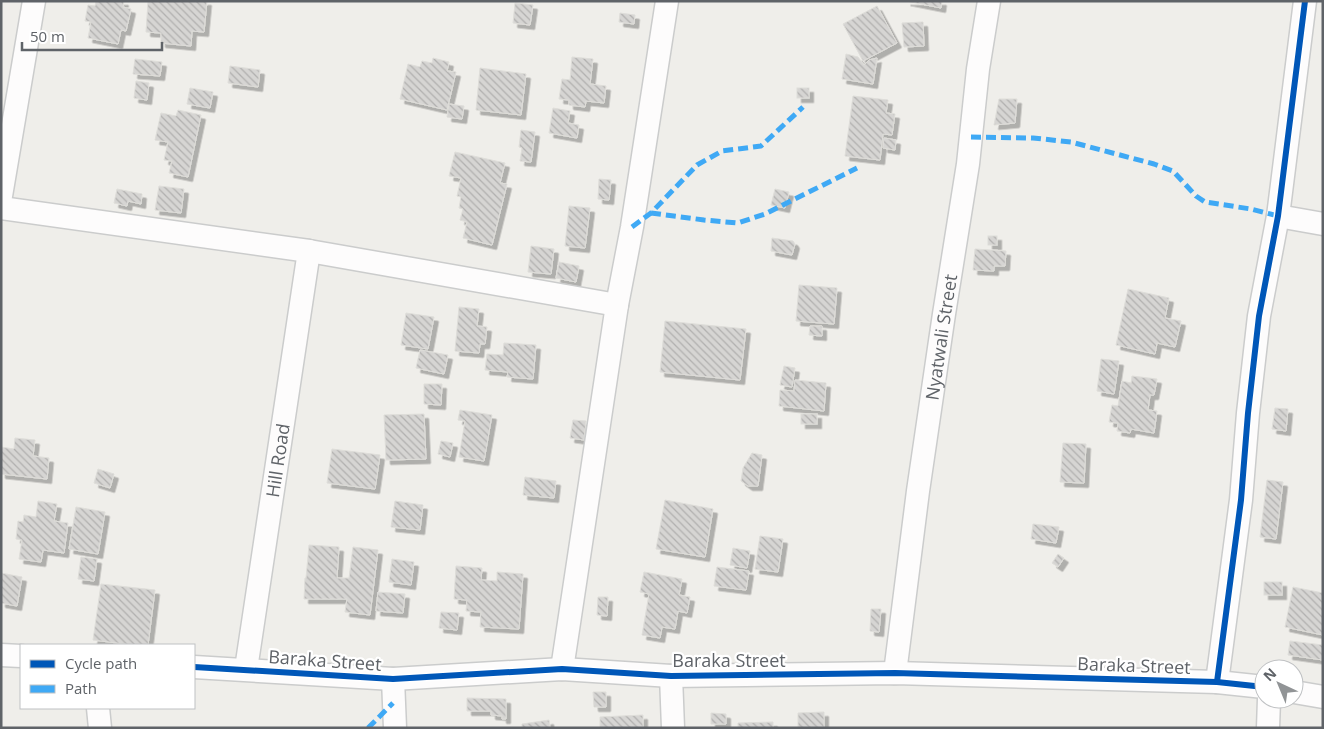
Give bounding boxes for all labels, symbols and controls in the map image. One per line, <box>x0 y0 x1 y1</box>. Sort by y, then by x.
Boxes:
scale bar <box>22 20 162 52</box>
text: 50 m <box>30 26 65 46</box>
street label: Nyatwali Street <box>920 272 962 402</box>
street label: Hill Road <box>260 422 295 499</box>
legend <box>20 644 195 709</box>
street label: Baraka Street <box>268 644 382 676</box>
street label: Baraka Street <box>672 648 786 672</box>
street label: Baraka Street <box>1077 651 1191 679</box>
text: Cycle path <box>65 653 137 673</box>
north arrow <box>1254 659 1304 709</box>
text: N <box>1259 663 1280 685</box>
text: Path <box>65 678 97 698</box>

